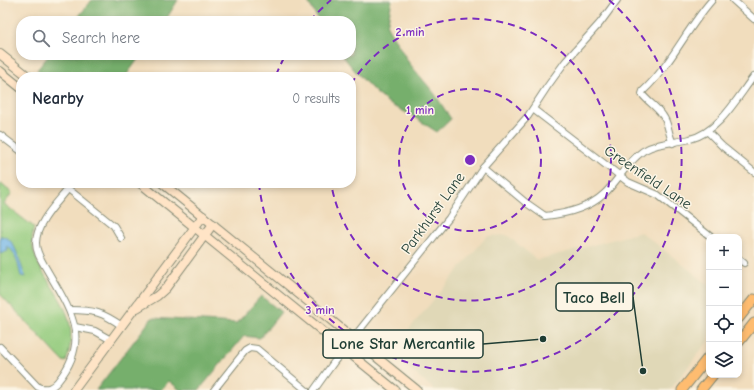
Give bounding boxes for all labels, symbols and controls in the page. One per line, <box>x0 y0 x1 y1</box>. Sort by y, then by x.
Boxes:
search box <box>16 16 356 60</box>
text: 2 min <box>395 25 425 39</box>
icon: search <box>30 27 52 49</box>
text: Search here <box>62 29 140 47</box>
text: Nearby <box>32 89 83 108</box>
text: 0 results <box>292 91 340 106</box>
text: 1 min <box>406 103 434 117</box>
street label: Greenfield Lane <box>601 141 696 213</box>
centre of rings <box>463 153 477 167</box>
street label: Parkhurst Lane <box>397 168 469 257</box>
map controls <box>706 234 742 378</box>
button: + <box>706 234 742 270</box>
button: − <box>706 270 742 306</box>
callout: Taco Bell <box>556 283 633 311</box>
text: Taco Bell <box>563 289 625 307</box>
text: 3 min <box>305 303 335 317</box>
button: locate <box>706 306 742 342</box>
callout: Lone Star Mercantile <box>323 330 483 358</box>
text: Lone Star Mercantile <box>331 335 475 353</box>
button: layers <box>706 342 742 378</box>

